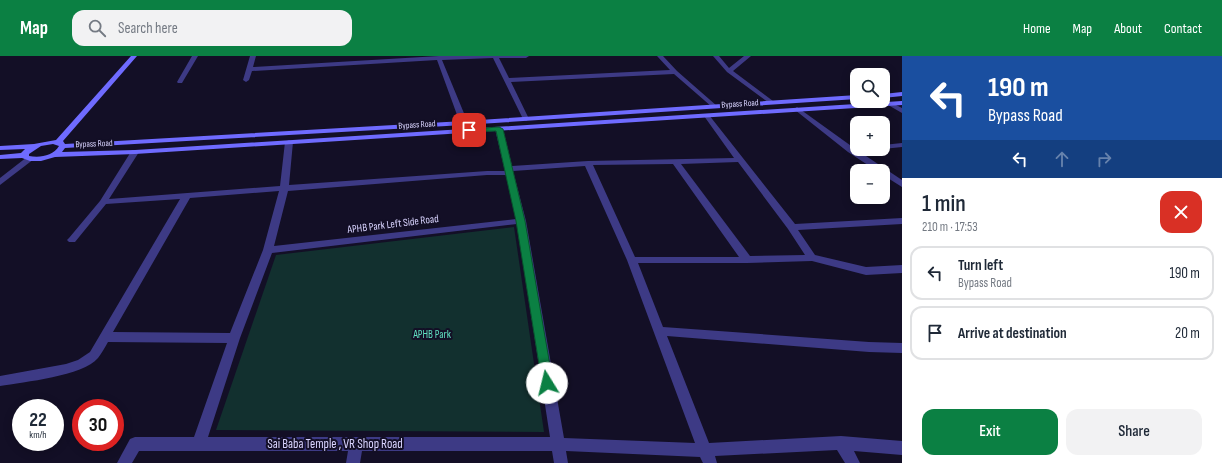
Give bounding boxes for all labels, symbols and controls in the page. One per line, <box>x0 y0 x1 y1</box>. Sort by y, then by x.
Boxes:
search box <box>72 10 352 46</box>
text: Map <box>20 17 48 40</box>
icon: search <box>86 17 108 39</box>
text: Search here <box>118 19 178 38</box>
text: Home <box>1023 20 1051 37</box>
text: Map <box>1073 20 1092 37</box>
text: About <box>1114 20 1142 37</box>
text: Contact <box>1164 20 1202 37</box>
map controls <box>850 68 890 204</box>
button: search <box>850 68 890 108</box>
text: 190 m <box>988 71 1049 104</box>
icon: left <box>922 72 974 124</box>
street label: Bypass Road <box>721 97 759 111</box>
text: Bypass Road <box>988 105 1063 126</box>
pin <box>452 113 486 147</box>
button: + <box>850 116 890 156</box>
street label: Bypass Road <box>398 118 436 132</box>
icon: arrive <box>458 119 480 141</box>
street label: Bypass Road <box>75 138 113 150</box>
icon: left <box>1009 148 1031 170</box>
icon: ahead <box>1051 148 1073 170</box>
icon: right <box>1093 148 1115 170</box>
button: − <box>850 164 890 204</box>
text: 1 min <box>922 189 966 218</box>
button: close <box>1160 191 1202 233</box>
street label: APHB Park Left Side Road <box>346 212 440 236</box>
text: 210 m · 17:53 <box>922 219 978 235</box>
text: Turn left <box>958 256 1003 275</box>
icon: left <box>924 262 946 284</box>
text: 190 m <box>1169 264 1200 283</box>
text: Bypass Road <box>958 275 1012 291</box>
icon: arrive <box>924 322 946 344</box>
text: Arrive at destination <box>958 324 1067 343</box>
text: 20 m <box>1175 324 1200 343</box>
park label: APHB Park <box>412 328 452 341</box>
position arrow <box>526 362 568 404</box>
speed limit sign: 30 <box>72 399 124 451</box>
text: 22 <box>29 408 47 432</box>
button: Exit <box>922 409 1058 455</box>
button: Share <box>1066 409 1202 455</box>
text: km/h <box>29 429 47 441</box>
street label: Sai Baba Temple , VR Shop Road <box>267 436 403 452</box>

